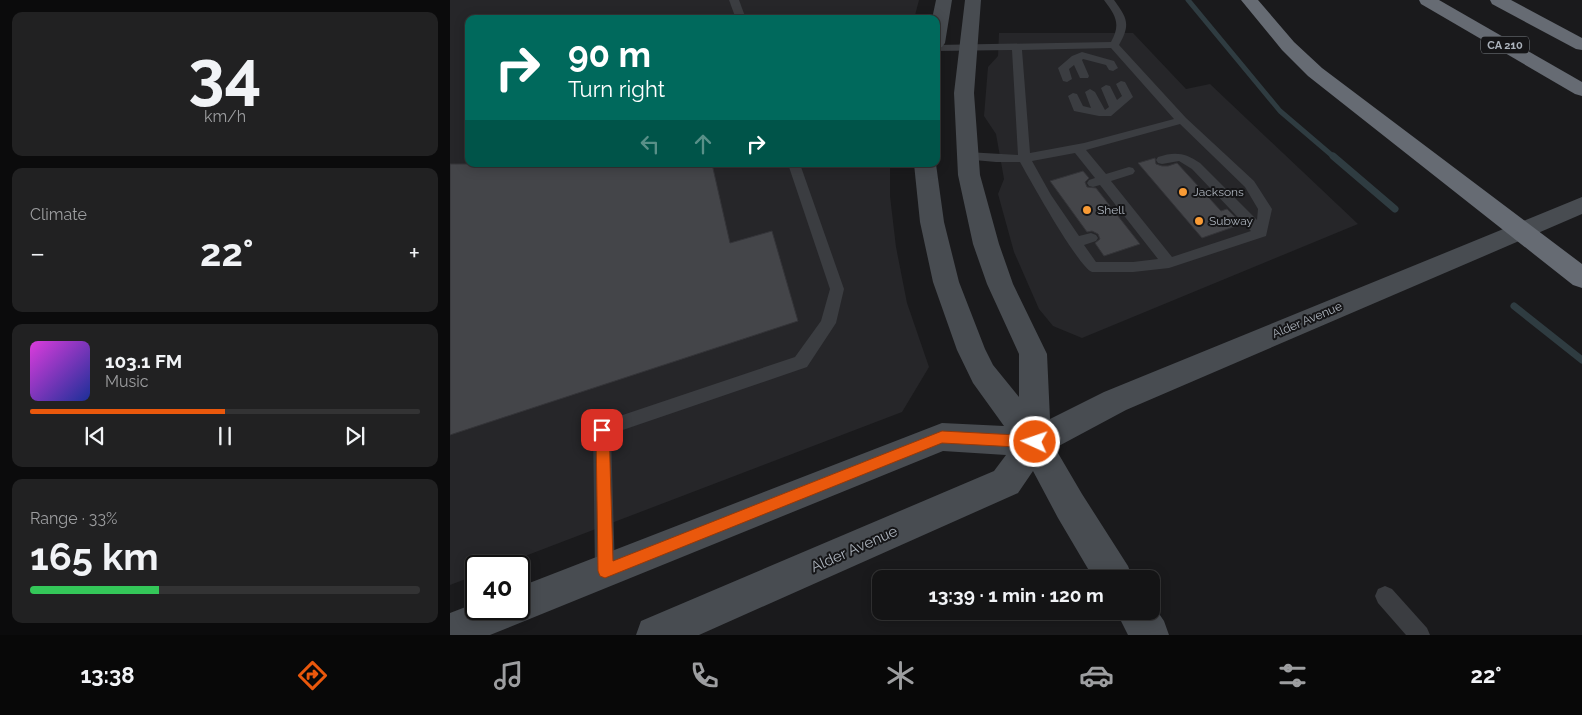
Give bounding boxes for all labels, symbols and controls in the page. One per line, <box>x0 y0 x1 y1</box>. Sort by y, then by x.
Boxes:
text: 90 m <box>568 34 651 75</box>
icon: right <box>485 35 550 100</box>
text: 34 <box>188 36 262 112</box>
road number: CA 210 <box>1481 36 1529 54</box>
text: Turn right <box>568 76 665 102</box>
text: km/h <box>204 107 246 126</box>
icon: left <box>636 130 664 158</box>
icon: ahead <box>689 130 717 158</box>
icon: right <box>742 130 770 158</box>
place label: Jacksons <box>1193 185 1244 199</box>
marker: Jacksons <box>1177 186 1189 198</box>
place label: Shell <box>1097 203 1126 217</box>
marker: Shell <box>1081 204 1093 216</box>
text: Climate <box>30 205 87 224</box>
place label: Subway <box>1209 214 1254 228</box>
marker: Subway <box>1193 215 1205 227</box>
text: 22° <box>200 230 253 275</box>
text: − <box>30 237 45 270</box>
text: + <box>408 237 420 270</box>
street label: Alder Avenue <box>1270 299 1344 341</box>
text: 103.1 FM <box>105 350 182 372</box>
text: Music <box>105 372 149 391</box>
pin <box>581 409 623 451</box>
position arrow <box>1008 415 1060 467</box>
icon: arrive <box>588 416 616 444</box>
icon: previous <box>81 422 109 450</box>
icon: pause <box>211 422 239 450</box>
icon: next <box>341 422 369 450</box>
text: Range · 33% <box>30 509 117 528</box>
street label: Alder Avenue <box>808 522 900 576</box>
text: 165 km <box>30 534 159 579</box>
speed limit sign: 40 <box>465 555 530 620</box>
text: 13:39 · 1 min · 120 m <box>928 584 1104 606</box>
icon: directions <box>295 658 330 693</box>
icon: music <box>491 658 526 693</box>
icon: phone <box>687 658 722 693</box>
icon: climate <box>883 658 918 693</box>
icon: car <box>1079 658 1114 693</box>
icon: filters <box>1275 658 1310 693</box>
text: 13:38 <box>80 662 135 688</box>
text: 22° <box>1471 662 1502 688</box>

